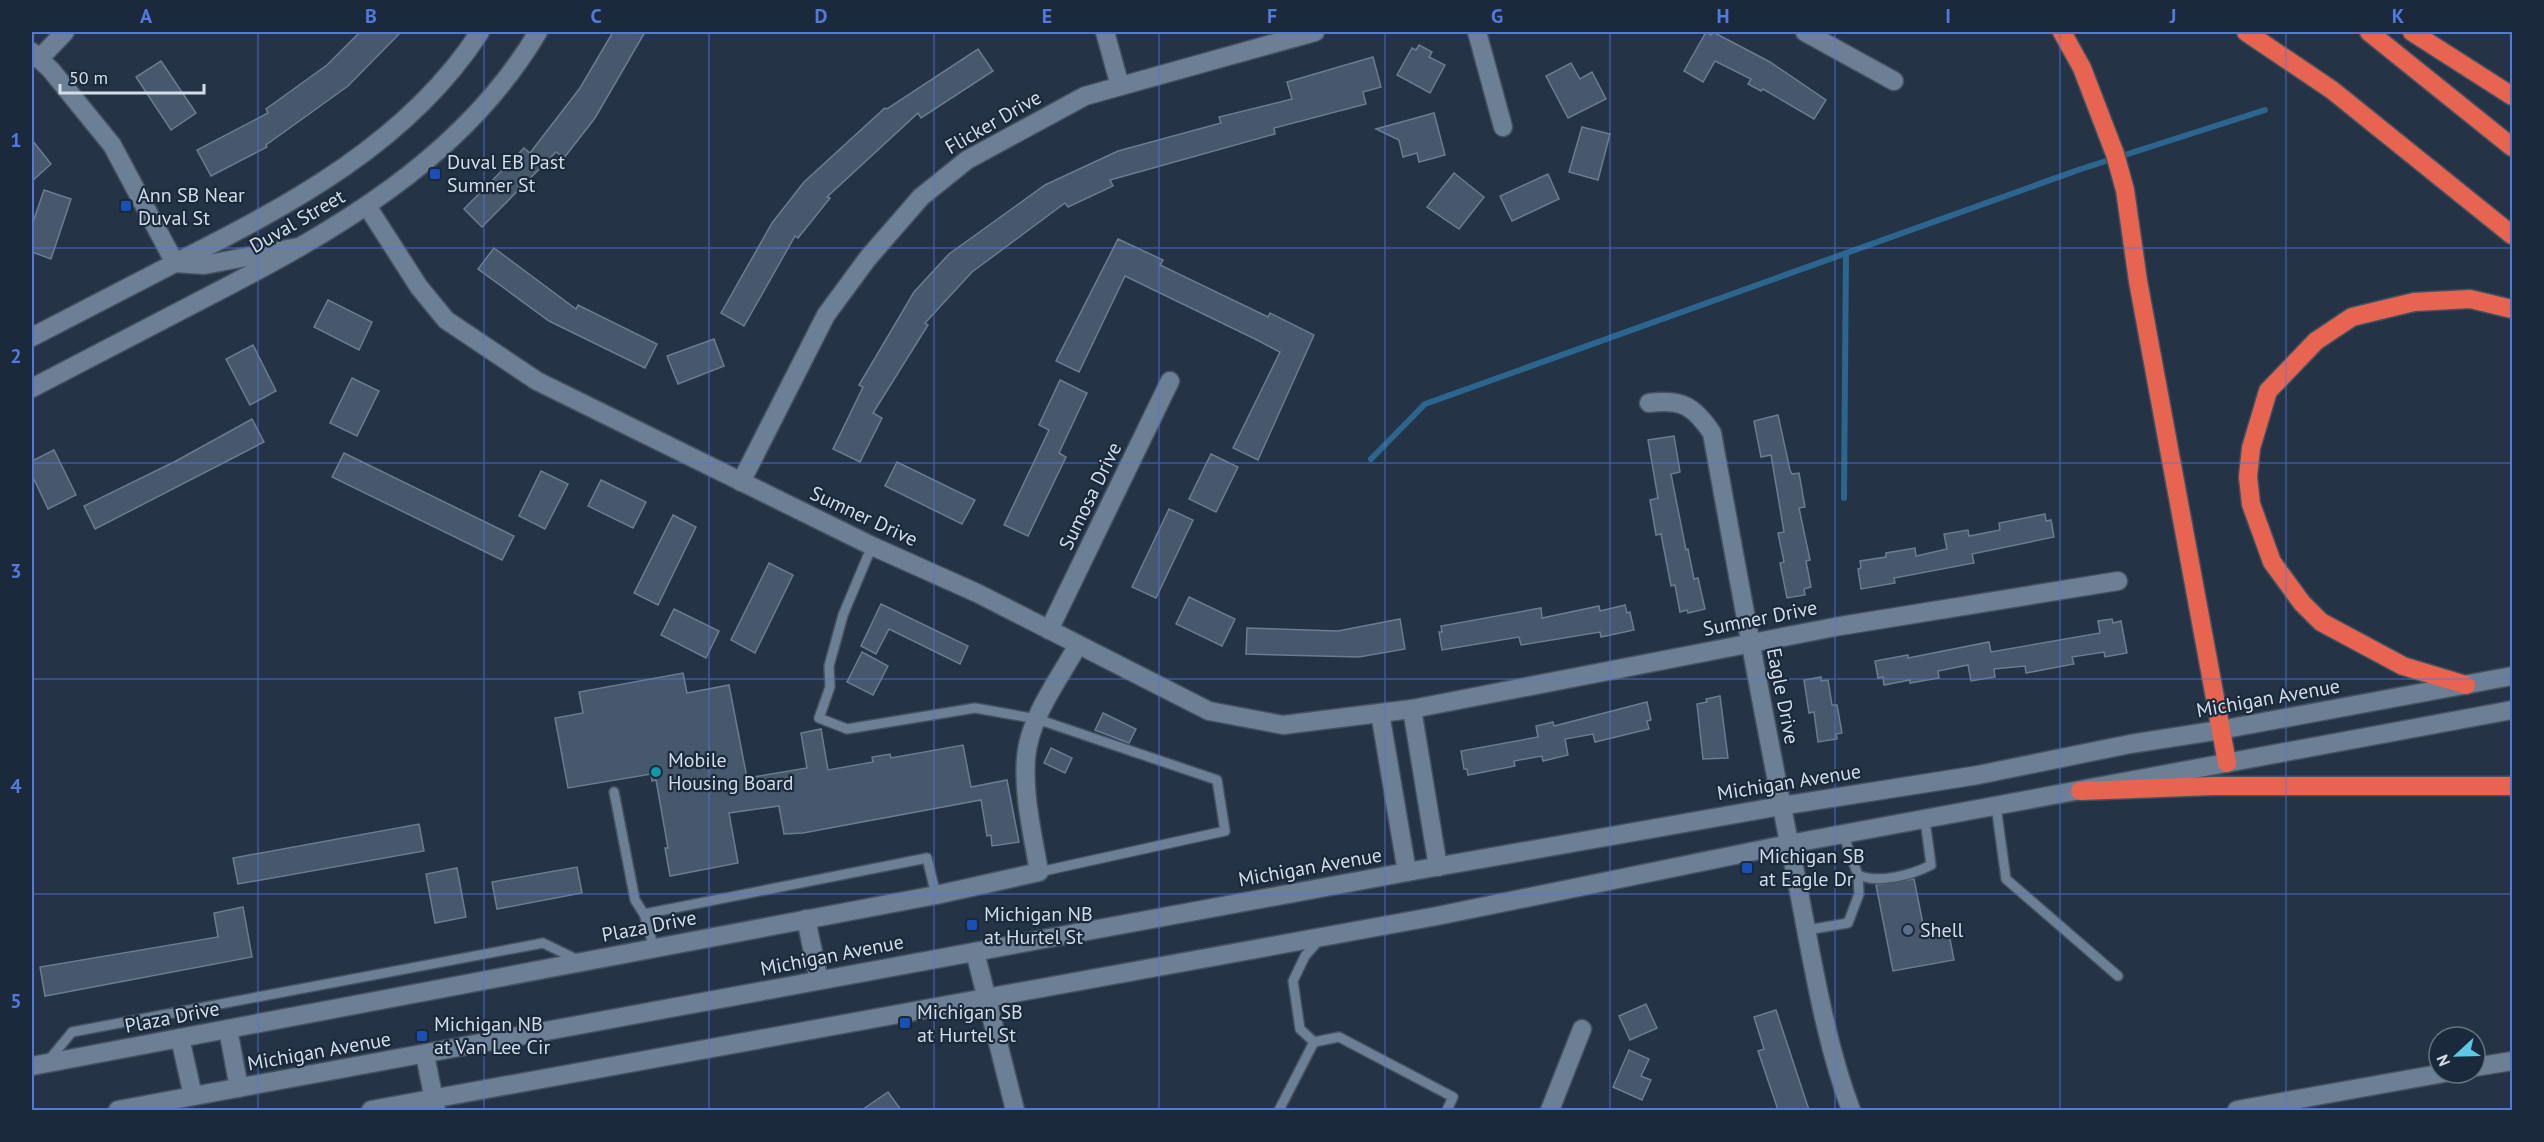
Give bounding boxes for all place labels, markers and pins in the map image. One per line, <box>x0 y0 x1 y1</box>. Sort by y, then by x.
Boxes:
place label: Duval EB Past Sumner St <box>447 149 565 198</box>
marker: Duval EB Past Sumner St <box>428 167 442 181</box>
place label: Ann SB Near Duval St <box>138 182 245 231</box>
marker: Ann SB Near Duval St <box>119 199 133 213</box>
place label: Mobile Housing Board <box>668 747 794 796</box>
marker: Mobile Housing Board <box>649 765 663 779</box>
place label: Michigan SB at Eagle Dr <box>1759 843 1865 892</box>
marker: Michigan SB at Eagle Dr <box>1740 861 1754 875</box>
place label: Michigan NB at Hurtel St <box>984 901 1093 950</box>
place label: Shell <box>1920 917 1964 943</box>
marker: Michigan NB at Hurtel St <box>965 918 979 932</box>
marker: Shell <box>1901 923 1915 937</box>
place label: Michigan SB at Hurtel St <box>917 999 1023 1048</box>
place label: Michigan NB at Van Lee Cir <box>434 1011 550 1060</box>
marker: Michigan SB at Hurtel St <box>898 1016 912 1030</box>
marker: Michigan NB at Van Lee Cir <box>415 1029 429 1043</box>

